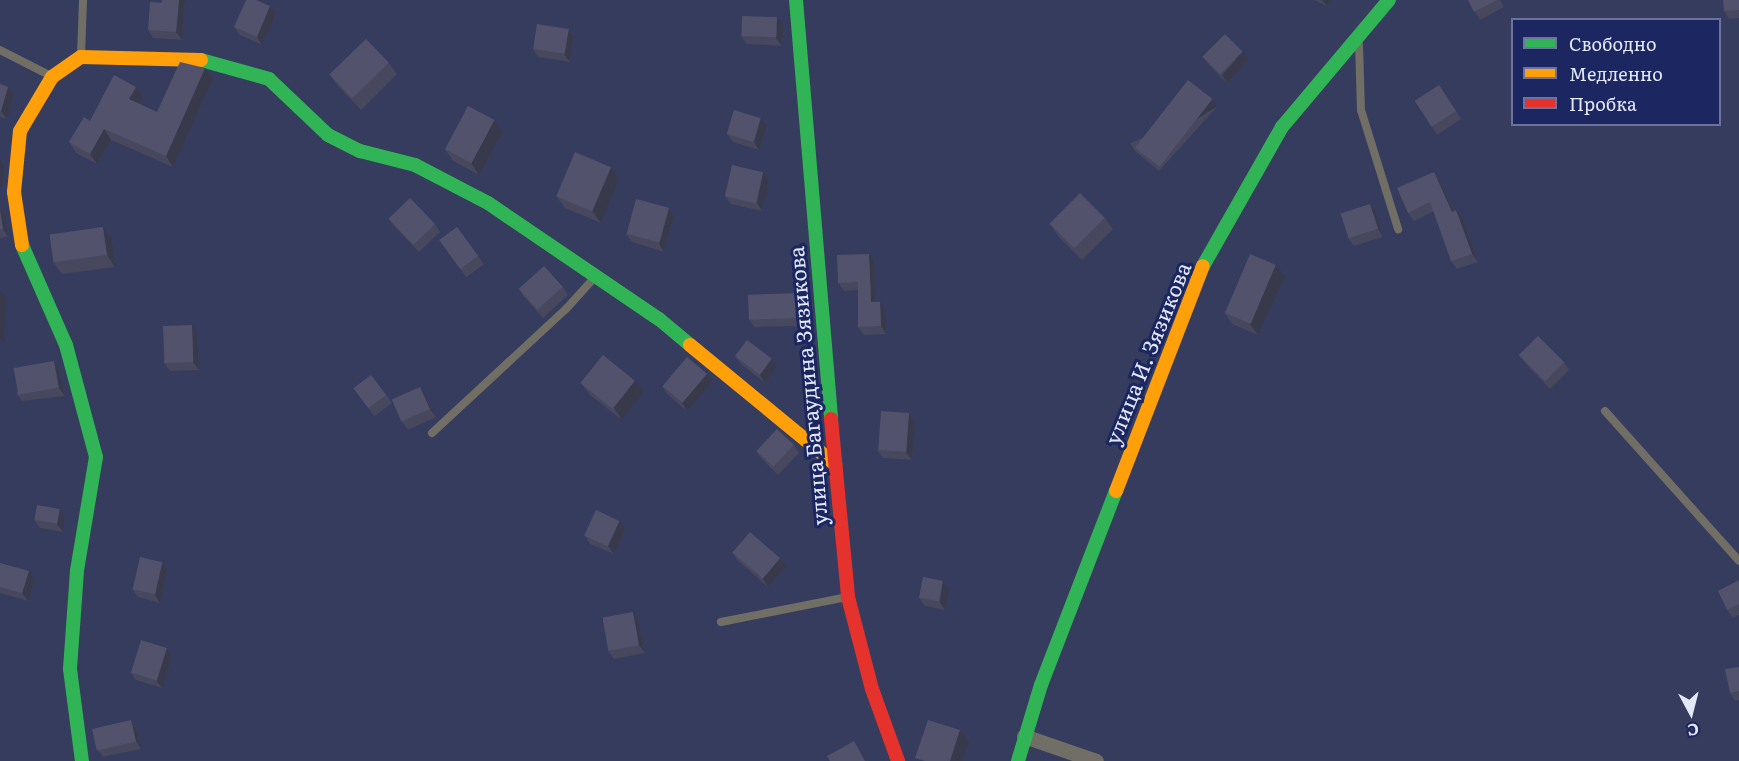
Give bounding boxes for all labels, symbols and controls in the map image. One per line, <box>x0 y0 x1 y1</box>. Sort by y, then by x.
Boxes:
legend <box>1511 18 1721 126</box>
text: Свободно <box>1569 30 1657 57</box>
text: Медленно <box>1569 60 1663 87</box>
text: Пробка <box>1569 90 1637 117</box>
street label: улица Багаудина Зязикова <box>782 245 832 527</box>
street label: улица И. Зязикова <box>1099 258 1195 448</box>
north arrow <box>1661 683 1721 743</box>
text: С <box>1686 718 1700 743</box>

